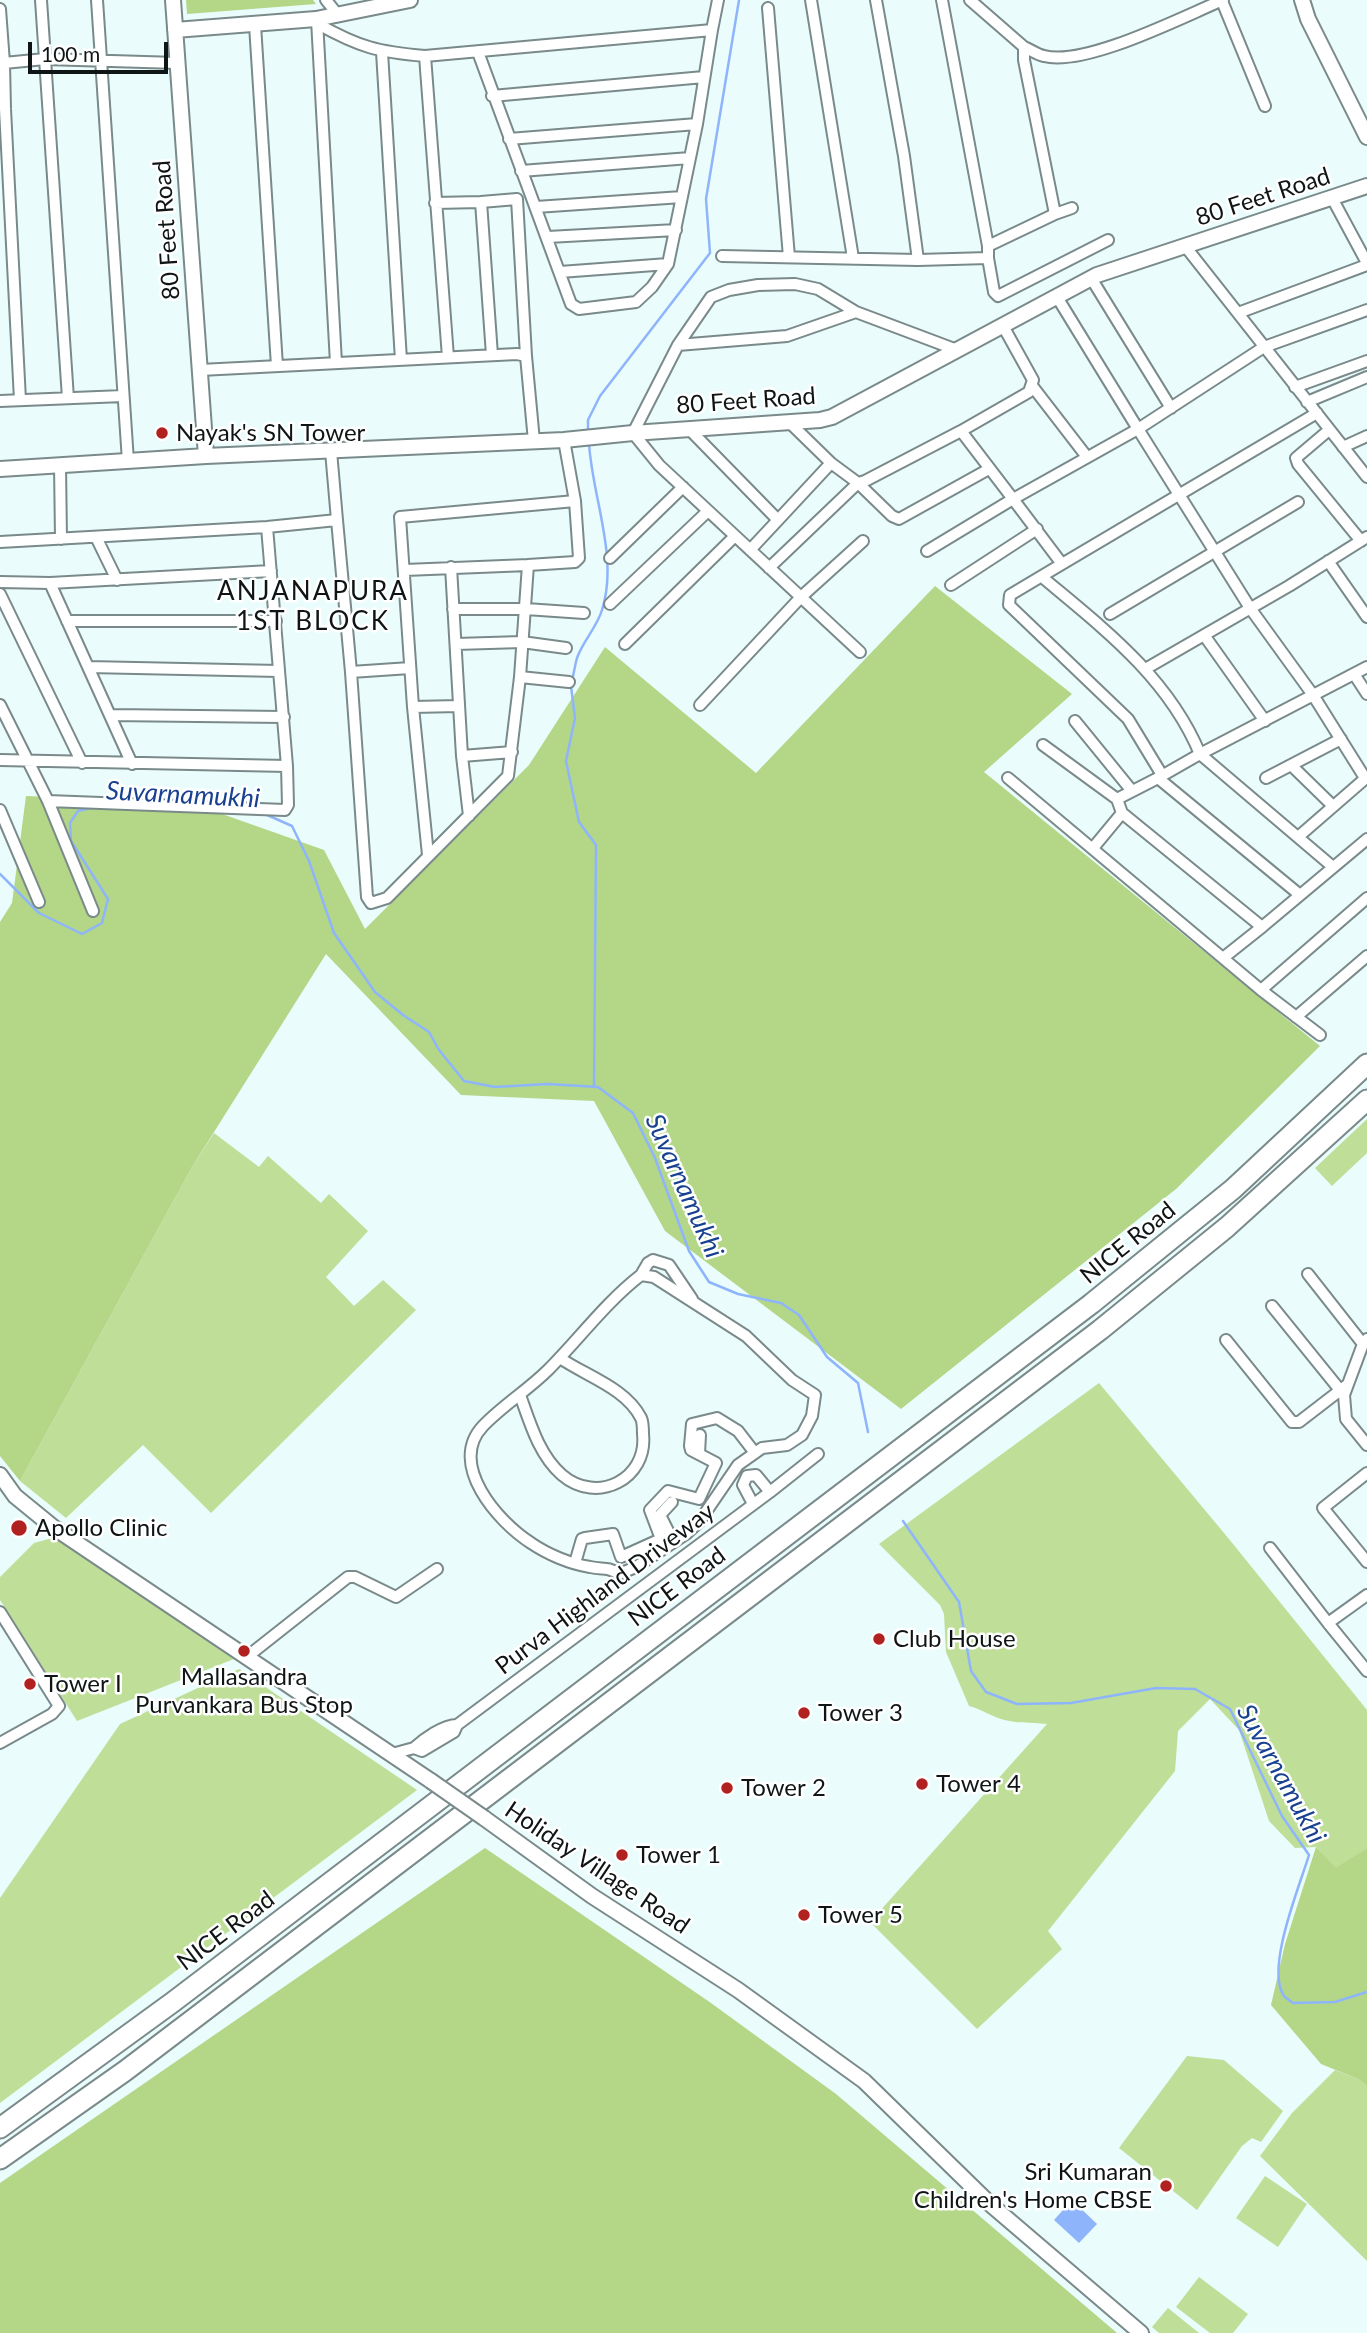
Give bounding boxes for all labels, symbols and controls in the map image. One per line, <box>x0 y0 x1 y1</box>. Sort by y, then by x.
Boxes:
scale bar <box>32 28 172 72</box>
text: 100 m <box>41 41 100 66</box>
street label: 80 Feet Road <box>148 159 186 301</box>
street label: 80 Feet Road <box>1192 162 1334 232</box>
street label: 80 Feet Road <box>675 382 817 420</box>
place label: Nayak's SN Tower <box>176 419 365 447</box>
marker: Nayak's SN Tower <box>154 425 170 441</box>
district label: ANJANAPURA 1ST BLOCK <box>218 576 408 638</box>
water label: Suvarnamukhi <box>105 775 261 815</box>
water label: Suvarnamukhi <box>638 1109 730 1263</box>
street label: NICE Road <box>1075 1196 1181 1290</box>
street label: Purva Highland Driveway <box>490 1497 720 1681</box>
place label: Apollo Clinic <box>35 1514 167 1542</box>
marker: Apollo Clinic <box>9 1518 29 1538</box>
street label: NICE Road <box>623 1541 731 1633</box>
place label: Club House <box>893 1625 1016 1653</box>
marker: Club House <box>871 1631 887 1647</box>
marker: Mallasandra Purvankara Bus Stop <box>236 1643 252 1659</box>
place label: Mallasandra Purvankara Bus Stop <box>135 1663 353 1719</box>
place label: Tower I <box>44 1670 122 1698</box>
marker: Tower I <box>22 1676 38 1692</box>
place label: Tower 3 <box>818 1699 903 1727</box>
water label: Suvarnamukhi <box>1230 1699 1332 1849</box>
marker: Tower 3 <box>796 1705 812 1721</box>
place label: Tower 4 <box>936 1770 1021 1798</box>
place label: Tower 2 <box>741 1774 826 1802</box>
marker: Tower 4 <box>914 1776 930 1792</box>
marker: Tower 2 <box>719 1780 735 1796</box>
street label: Holiday Village Road <box>499 1796 695 1940</box>
place label: Tower 1 <box>636 1841 721 1869</box>
marker: Tower 1 <box>614 1847 630 1863</box>
street label: NICE Road <box>172 1885 280 1977</box>
place label: Tower 5 <box>818 1901 903 1929</box>
marker: Tower 5 <box>796 1907 812 1923</box>
place label: Sri Kumaran Children's Home CBSE <box>914 2158 1152 2214</box>
marker: Sri Kumaran Children's Home CBSE <box>1158 2178 1174 2194</box>

